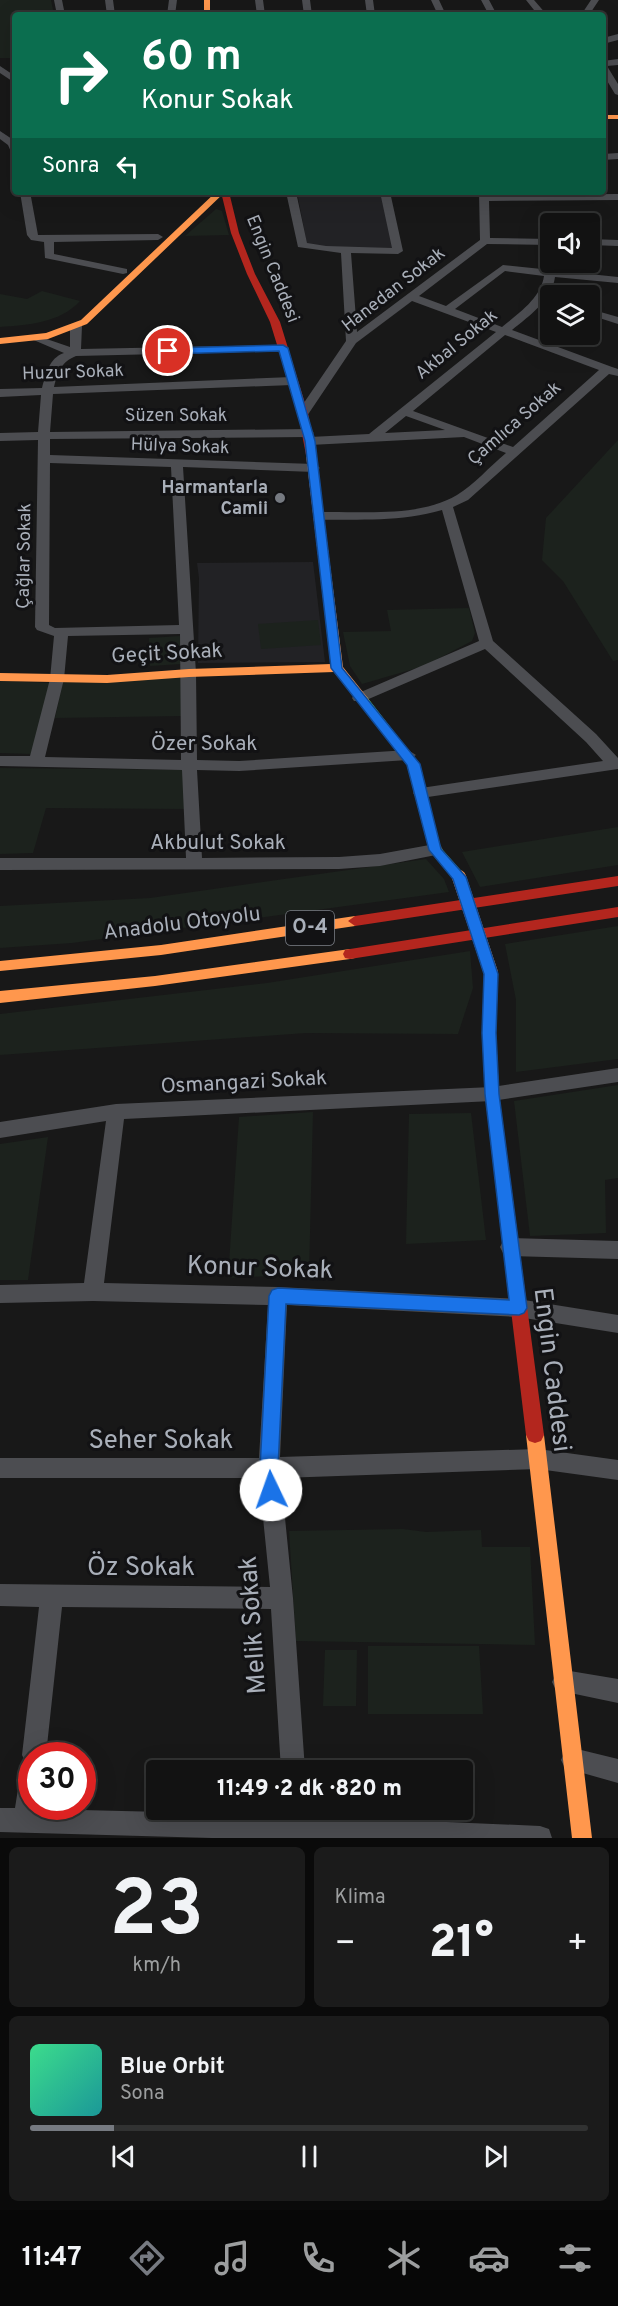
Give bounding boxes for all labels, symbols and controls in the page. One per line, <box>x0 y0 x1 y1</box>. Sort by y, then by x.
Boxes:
text: 60 m <box>141 32 242 85</box>
icon: right <box>42 36 120 114</box>
text: Konur Sokak <box>141 84 293 118</box>
icon: left <box>111 150 144 183</box>
text: Sonra <box>42 153 99 180</box>
street label: Engin Caddesi <box>240 212 304 326</box>
map controls <box>540 213 600 345</box>
button: sound <box>540 213 600 273</box>
street label: Hanedan Sokak <box>338 242 450 338</box>
button: layers <box>540 285 600 345</box>
street label: Akbal Sokak <box>411 305 503 385</box>
pin <box>142 325 193 376</box>
icon: arrive <box>151 334 184 367</box>
street label: Huzur Sokak <box>22 360 124 386</box>
street label: Çamlıca Sokak <box>463 377 567 471</box>
street label: Süzen Sokak <box>125 405 227 428</box>
street label: Hülya Sokak <box>130 434 230 460</box>
place label: Harmantarla Camii <box>162 477 268 521</box>
marker: Harmantarla Camii <box>273 491 287 505</box>
street label: Çağlar Sokak <box>13 503 37 609</box>
street label: Geçit Sokak <box>111 638 223 670</box>
street label: Özer Sokak <box>151 731 257 758</box>
street label: Akbulut Sokak <box>150 830 286 857</box>
street label: Anadolu Otoyolu <box>102 901 262 947</box>
road number: O-4 <box>286 911 334 945</box>
street label: Osmangazi Sokak <box>160 1065 328 1101</box>
street label: Konur Sokak <box>186 1250 334 1288</box>
street label: Engin Caddesi <box>525 1286 577 1454</box>
street label: Seher Sokak <box>89 1425 233 1458</box>
position arrow <box>239 1458 303 1522</box>
street label: Öz Sokak <box>87 1551 195 1585</box>
street label: Melik Sokak <box>233 1555 275 1695</box>
speed limit sign: 30 <box>18 1742 96 1820</box>
text: 11:49 · 2 dk · 820 m <box>217 1776 402 1803</box>
text: 23 <box>110 1864 204 1963</box>
text: Klima <box>335 1885 386 1911</box>
text: 21° <box>429 1916 494 1973</box>
text: − <box>335 1924 356 1966</box>
text: + <box>567 1924 588 1966</box>
text: km/h <box>132 1953 181 1979</box>
text: Blue Orbit <box>120 2054 225 2081</box>
text: Sona <box>120 2081 165 2107</box>
icon: previous <box>107 2140 140 2173</box>
icon: pause <box>293 2140 326 2173</box>
icon: next <box>479 2140 512 2173</box>
icon: directions <box>126 2237 168 2279</box>
icon: music <box>211 2237 253 2279</box>
icon: phone <box>297 2237 339 2279</box>
icon: climate <box>383 2237 425 2279</box>
icon: car <box>468 2237 510 2279</box>
icon: filters <box>554 2237 596 2279</box>
text: 11:47 <box>22 2241 82 2275</box>

